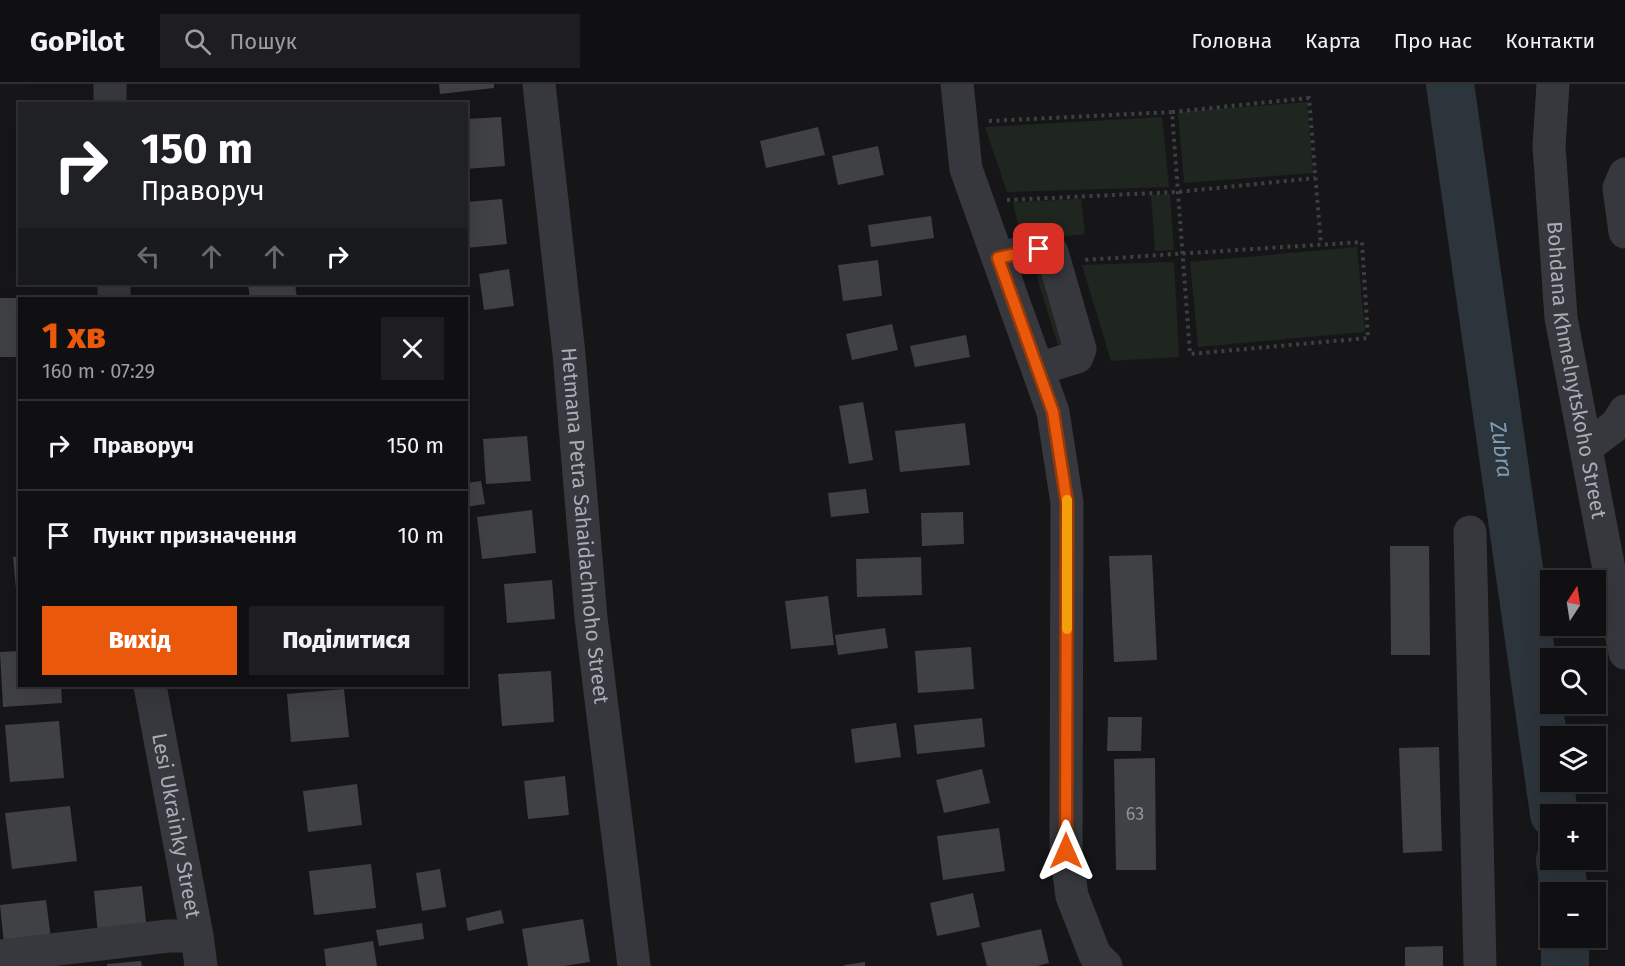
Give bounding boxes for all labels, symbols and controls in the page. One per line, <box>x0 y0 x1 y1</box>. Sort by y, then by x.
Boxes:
search box <box>160 14 580 68</box>
text: GoPilot <box>30 25 124 58</box>
icon: search <box>181 25 214 58</box>
text: Пошук <box>229 28 297 55</box>
text: Головна <box>1191 28 1272 54</box>
text: Карта <box>1305 28 1361 54</box>
text: Про нас <box>1394 28 1472 54</box>
text: Контакти <box>1505 28 1595 54</box>
text: 150 m <box>141 124 253 174</box>
icon: right <box>42 126 120 204</box>
text: Праворуч <box>141 175 265 207</box>
street label: Bohdana Khmelnytskoho Street <box>1541 220 1612 521</box>
pin <box>1013 223 1064 274</box>
icon: arrive <box>1022 232 1055 265</box>
icon: left <box>132 240 165 273</box>
icon: ahead <box>195 240 228 273</box>
icon: ahead <box>258 240 291 273</box>
icon: right <box>321 240 354 273</box>
text: 1 хв <box>42 314 106 358</box>
button: close <box>381 317 444 380</box>
street label: Hetmana Petra Sahaidachnoho Street <box>555 346 615 706</box>
text: 160 m · 07:29 <box>42 359 155 383</box>
water label: Zubra <box>1484 418 1519 479</box>
icon: right <box>42 429 75 462</box>
text: Праворуч <box>93 432 194 459</box>
text: 150 m <box>386 432 444 459</box>
icon: arrive <box>42 519 75 552</box>
text: Пункт призначення <box>93 522 297 549</box>
text: 10 m <box>398 522 444 549</box>
north arrow <box>1540 570 1606 636</box>
map controls <box>1540 570 1606 948</box>
button: Вихід <box>42 606 237 675</box>
button: Поділитися <box>249 606 444 675</box>
button: search <box>1540 648 1606 714</box>
button: layers <box>1540 726 1606 792</box>
street label: Lesi Ukrainky Street <box>146 731 206 921</box>
house number: 63 <box>1126 803 1144 825</box>
button: + <box>1540 804 1606 870</box>
position arrow <box>1034 819 1098 883</box>
button: − <box>1540 882 1606 948</box>

